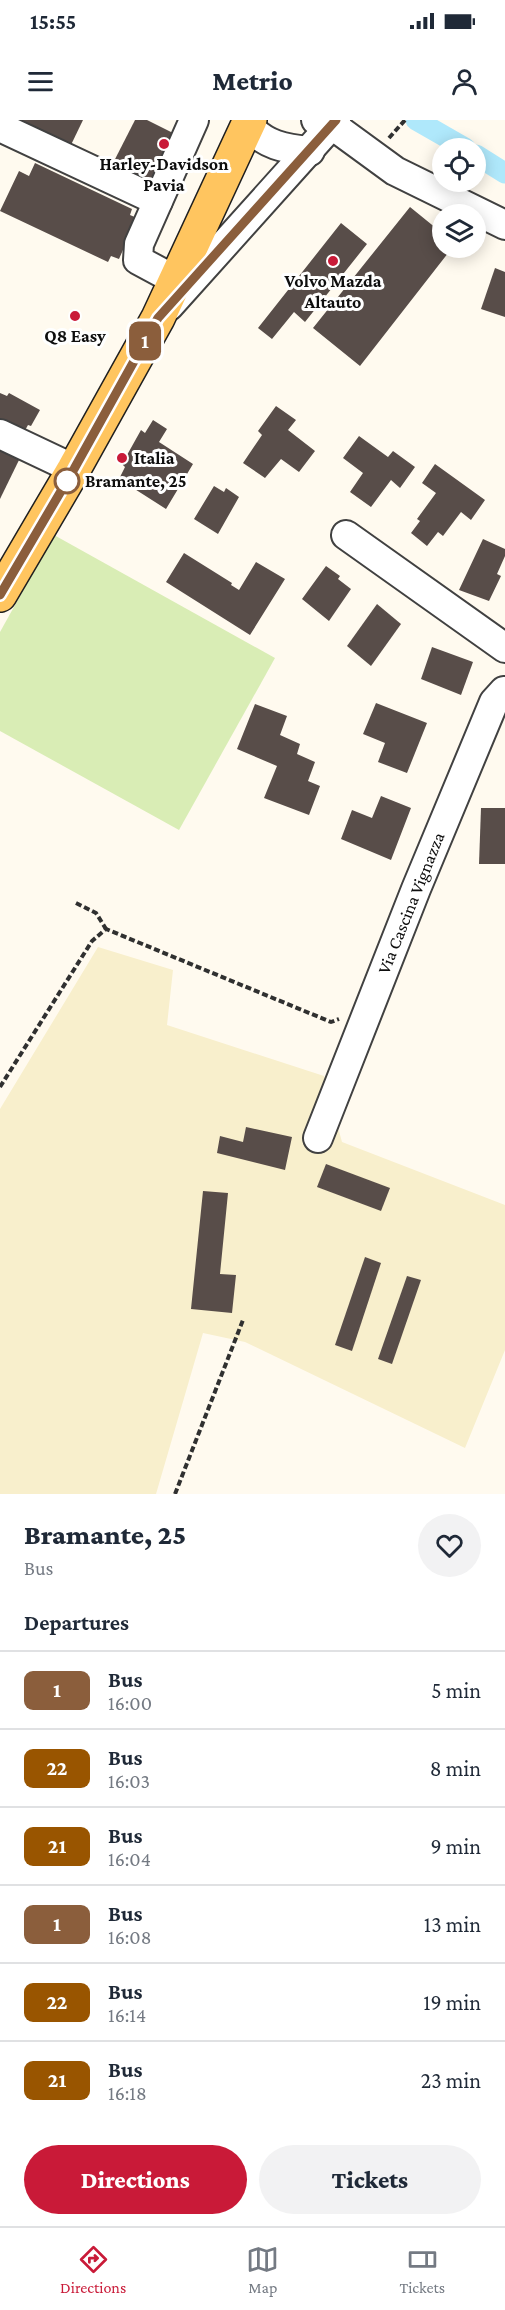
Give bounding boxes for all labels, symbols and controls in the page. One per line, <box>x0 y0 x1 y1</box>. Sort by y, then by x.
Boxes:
text: 15:55 <box>30 9 76 34</box>
icon: menu <box>24 65 57 98</box>
icon: person <box>448 65 481 98</box>
text: Metrio <box>212 66 293 96</box>
marker: Harley-Davidson Pavia <box>157 137 171 151</box>
map controls <box>432 138 486 258</box>
button: locate <box>432 138 486 192</box>
place label: Harley-Davidson Pavia <box>99 154 229 195</box>
button: layers <box>432 204 486 258</box>
marker: Volvo Mazda Altauto <box>326 254 340 268</box>
place label: Volvo Mazda Altauto <box>283 271 382 312</box>
marker: Q8 Easy <box>68 309 82 323</box>
line badge: 1 <box>126 322 164 360</box>
place label: Q8 Easy <box>44 326 106 346</box>
text: 1 <box>141 329 149 353</box>
place label: Italia <box>134 448 175 468</box>
marker: Italia <box>115 451 129 465</box>
marker: Bramante, 25 <box>54 468 80 494</box>
place label: Bramante, 25 <box>85 471 187 491</box>
street label: Via Cascina Vignazza <box>373 829 449 977</box>
button: heart <box>418 1514 481 1577</box>
text: Bramante, 25 <box>24 1519 186 1550</box>
text: Bus <box>24 1557 53 1579</box>
text: Departures <box>24 1610 129 1635</box>
text: Bus <box>108 1667 142 1692</box>
text: 1 <box>53 1678 61 1702</box>
text: 5 min <box>431 1678 481 1703</box>
text: 16:00 <box>108 1692 152 1714</box>
text: Bus <box>108 1745 142 1770</box>
text: 22 <box>46 1756 68 1780</box>
text: 8 min <box>430 1756 481 1781</box>
text: 16:03 <box>108 1770 150 1792</box>
text: Bus <box>108 1823 142 1848</box>
text: 21 <box>48 1834 66 1858</box>
text: 9 min <box>430 1834 481 1859</box>
text: 16:04 <box>108 1848 151 1870</box>
text: Bus <box>108 1901 142 1926</box>
text: 1 <box>53 1912 61 1936</box>
text: 13 min <box>424 1912 481 1937</box>
text: 16:08 <box>108 1926 151 1948</box>
text: Bus <box>108 1979 142 2004</box>
text: 22 <box>46 1990 68 2014</box>
text: 19 min <box>423 1990 481 2015</box>
text: 16:14 <box>108 2004 146 2026</box>
text: Bus <box>108 2057 142 2082</box>
text: 21 <box>48 2068 66 2092</box>
text: 23 min <box>421 2068 481 2093</box>
text: 16:18 <box>108 2082 147 2104</box>
button: Directions <box>24 2145 247 2214</box>
button: Tickets <box>259 2145 481 2214</box>
tab: Directions <box>60 2243 126 2296</box>
tab: Map <box>246 2243 279 2296</box>
tab: Tickets <box>399 2243 445 2296</box>

